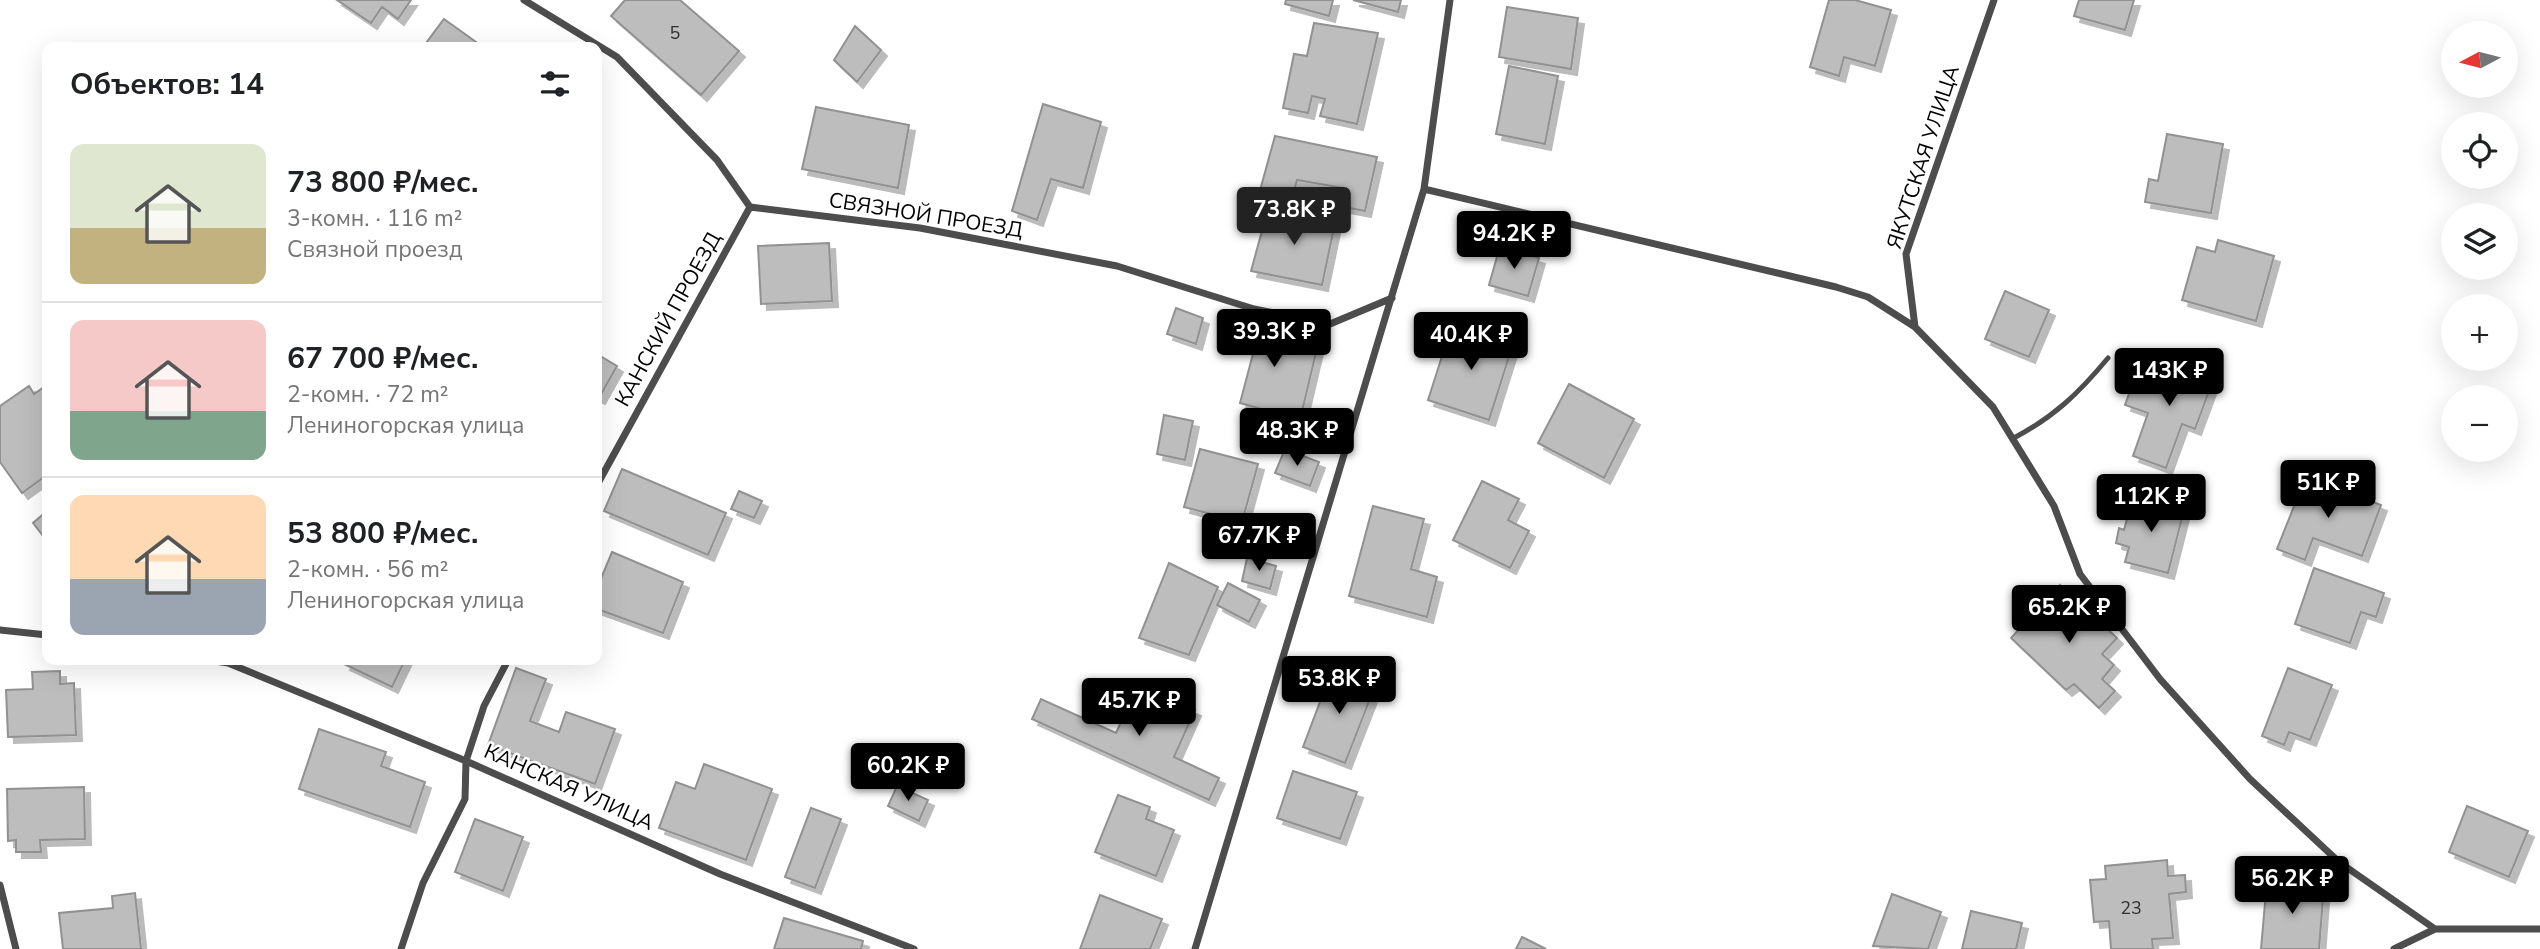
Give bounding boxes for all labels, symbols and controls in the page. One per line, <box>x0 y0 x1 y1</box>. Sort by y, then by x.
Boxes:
house number: 5 <box>670 21 680 45</box>
north arrow <box>2441 21 2518 98</box>
map controls <box>2441 21 2518 462</box>
street label: ЯКУТСКАЯ УЛИЦА <box>1880 62 1966 252</box>
text: Объектов: 14 <box>70 64 264 105</box>
icon: filters <box>536 65 574 103</box>
button: locate <box>2441 112 2518 189</box>
text: 73 800 ₽/мес. <box>287 162 478 203</box>
icon: home <box>126 172 210 256</box>
street label: СВЯЗНОЙ ПРОЕЗД <box>827 186 1025 244</box>
pin: 73.8K ₽ <box>1229 188 1359 247</box>
text: 73.8K ₽ <box>1253 194 1335 225</box>
text: 3-комн. · 116 m² <box>287 203 462 234</box>
button: layers <box>2441 203 2518 280</box>
pin: 94.2K ₽ <box>1449 212 1579 271</box>
text: 94.2K ₽ <box>1473 218 1555 249</box>
street label: КАНСКИЙ ПРОЕЗД <box>608 227 728 411</box>
text: Связной проезд <box>287 234 463 265</box>
button: + <box>2441 294 2518 371</box>
pin: 39.3K ₽ <box>1209 310 1339 369</box>
pin: 40.4K ₽ <box>1406 312 1536 372</box>
text: 39.3K ₽ <box>1233 316 1315 347</box>
text: 40.4K ₽ <box>1430 319 1512 350</box>
text: 67 700 ₽/мес. <box>287 338 478 379</box>
icon: home <box>126 348 210 432</box>
pin: 143K ₽ <box>2112 348 2226 408</box>
text: 143K ₽ <box>2131 355 2207 386</box>
text: 2-комн. · 72 m² <box>287 379 449 410</box>
button: − <box>2441 385 2518 462</box>
pin: 48.3K ₽ <box>1232 408 1362 468</box>
text: Лениногорская улица <box>287 410 524 441</box>
text: 48.3K ₽ <box>1256 415 1338 446</box>
pin: 51K ₽ <box>2279 461 2377 520</box>
text: 51K ₽ <box>2297 467 2359 498</box>
pin: 112K ₽ <box>2094 475 2208 534</box>
text: 112K ₽ <box>2113 481 2189 512</box>
text: 53 800 ₽/мес. <box>287 513 478 554</box>
pin: 67.7K ₽ <box>1194 514 1324 573</box>
text: 67.7K ₽ <box>1218 520 1300 551</box>
icon: home <box>126 523 210 607</box>
text: 2-комн. · 56 m² <box>287 554 449 585</box>
text: Лениногорская улица <box>287 585 524 616</box>
pin: 65.2K ₽ <box>2004 586 2134 645</box>
text: 65.2K ₽ <box>2028 592 2110 623</box>
pin: 53.8K ₽ <box>1274 656 1404 716</box>
text: 53.8K ₽ <box>1298 663 1380 694</box>
pin: 45.7K ₽ <box>1074 678 1204 738</box>
text: 45.7K ₽ <box>1098 685 1180 716</box>
street label: КАНСКАЯ УЛИЦА <box>480 737 658 837</box>
pin: 60.2K ₽ <box>843 744 973 803</box>
text: 60.2K ₽ <box>867 750 949 781</box>
pin: 56.2K ₽ <box>2227 856 2357 916</box>
text: 56.2K ₽ <box>2251 863 2333 894</box>
house number: 23 <box>2120 896 2142 920</box>

